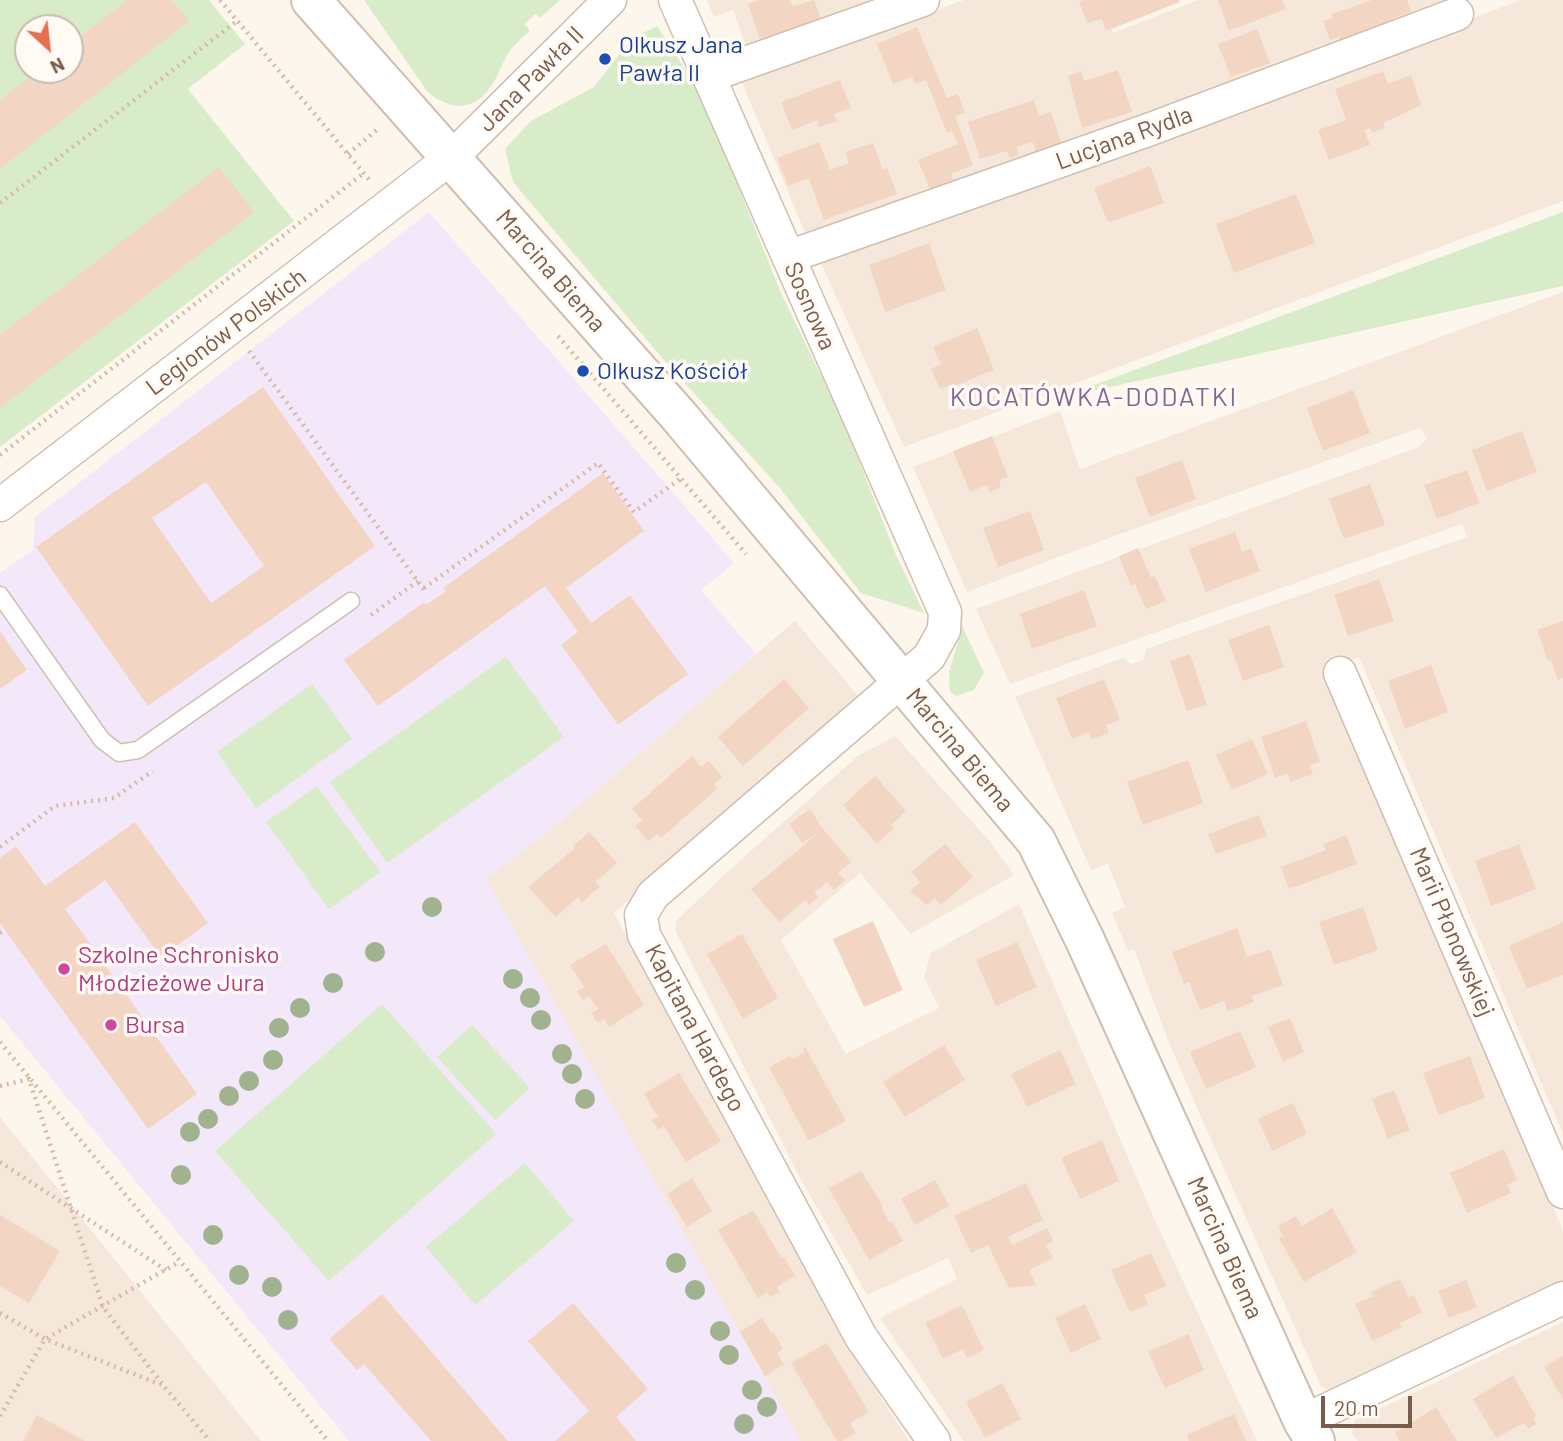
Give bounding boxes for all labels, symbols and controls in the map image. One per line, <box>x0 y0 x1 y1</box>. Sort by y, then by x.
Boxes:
north arrow <box>14 14 84 84</box>
street label: Jana Pawła II <box>472 20 590 138</box>
place label: Olkusz Jana Pawła II <box>619 31 743 87</box>
marker: Olkusz Jana Pawła II <box>597 51 613 67</box>
text: N <box>47 53 69 79</box>
street label: Lucjana Rydla <box>1052 100 1196 176</box>
street label: Marcina Biema <box>490 204 612 338</box>
street label: Sosnowa <box>778 258 842 354</box>
street label: Legionów Polskich <box>140 262 312 402</box>
place label: Olkusz Kościół <box>597 357 748 385</box>
marker: Olkusz Kościół <box>575 363 591 379</box>
district label: KOCATÓWKA-DODATKI <box>952 381 1236 413</box>
street label: Marcina Biema <box>900 682 1020 818</box>
street label: Marii Płonowskiej <box>1403 843 1501 1021</box>
street label: Kapitana Hardego <box>639 939 751 1117</box>
place label: Szkolne Schronisko Młodzieżowe Jura <box>78 941 280 997</box>
marker: Szkolne Schronisko Młodzieżowe Jura <box>56 961 72 977</box>
place label: Bursa <box>125 1011 185 1039</box>
marker: Bursa <box>103 1017 119 1033</box>
street label: Marcina Biema <box>1181 1172 1269 1324</box>
scale bar <box>1325 1382 1416 1426</box>
text: 20 m <box>1334 1395 1379 1420</box>

